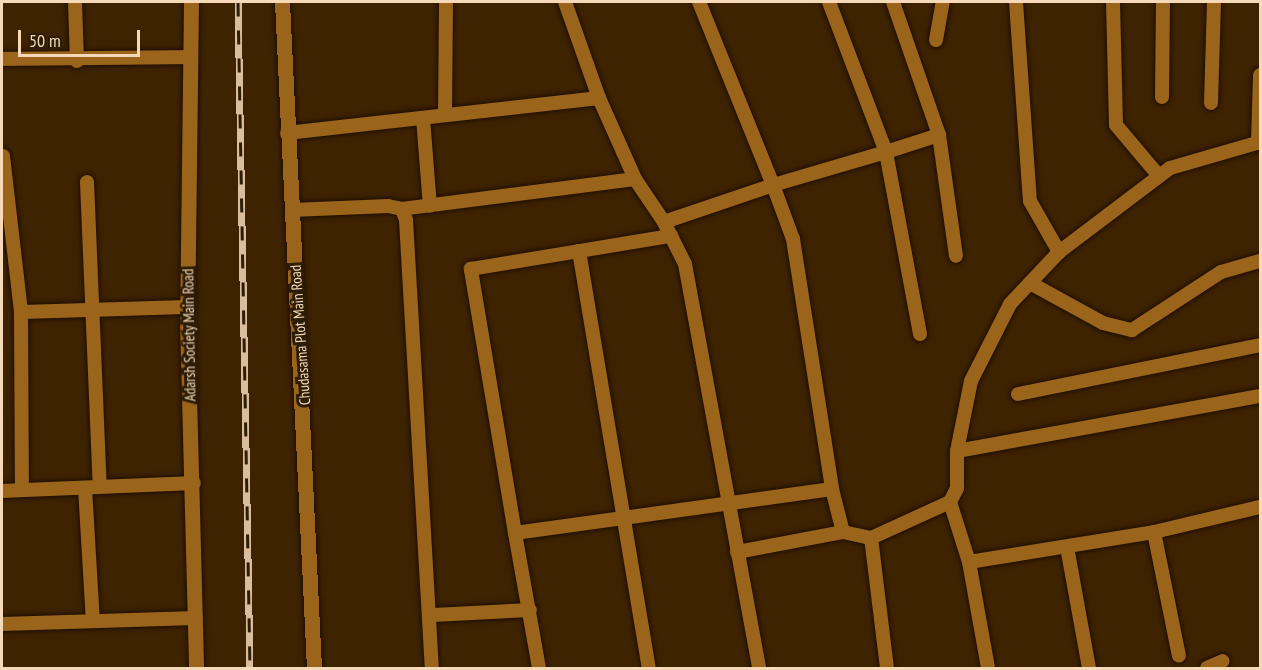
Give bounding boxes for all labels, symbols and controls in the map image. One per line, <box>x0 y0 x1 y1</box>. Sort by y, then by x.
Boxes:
scale bar <box>21 18 142 56</box>
text: 50 m <box>29 29 61 52</box>
street label: Chudasama Plot Main Road <box>286 264 314 406</box>
street label: Adarsh Society Main Road <box>179 268 199 402</box>

